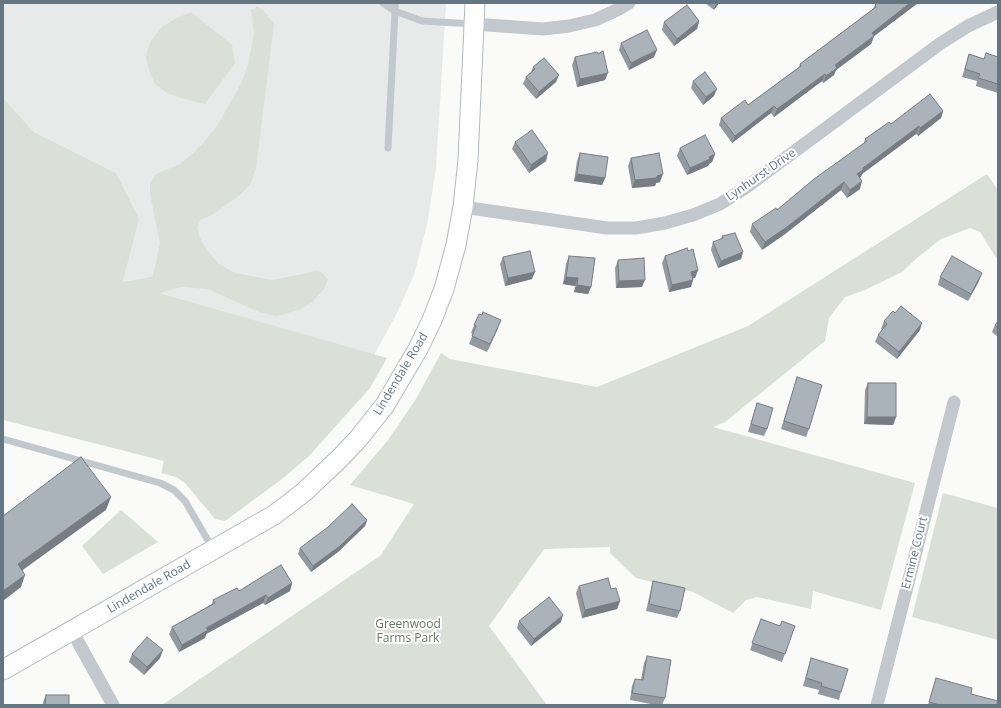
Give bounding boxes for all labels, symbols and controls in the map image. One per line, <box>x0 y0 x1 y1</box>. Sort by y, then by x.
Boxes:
street label: Lynhurst Drive <box>723 146 799 204</box>
street label: Lindendale Road <box>371 330 431 418</box>
street label: Ermine Court <box>899 515 931 591</box>
street label: Lindendale Road <box>105 557 193 617</box>
park label: Greenwood Farms Park <box>375 618 441 646</box>

